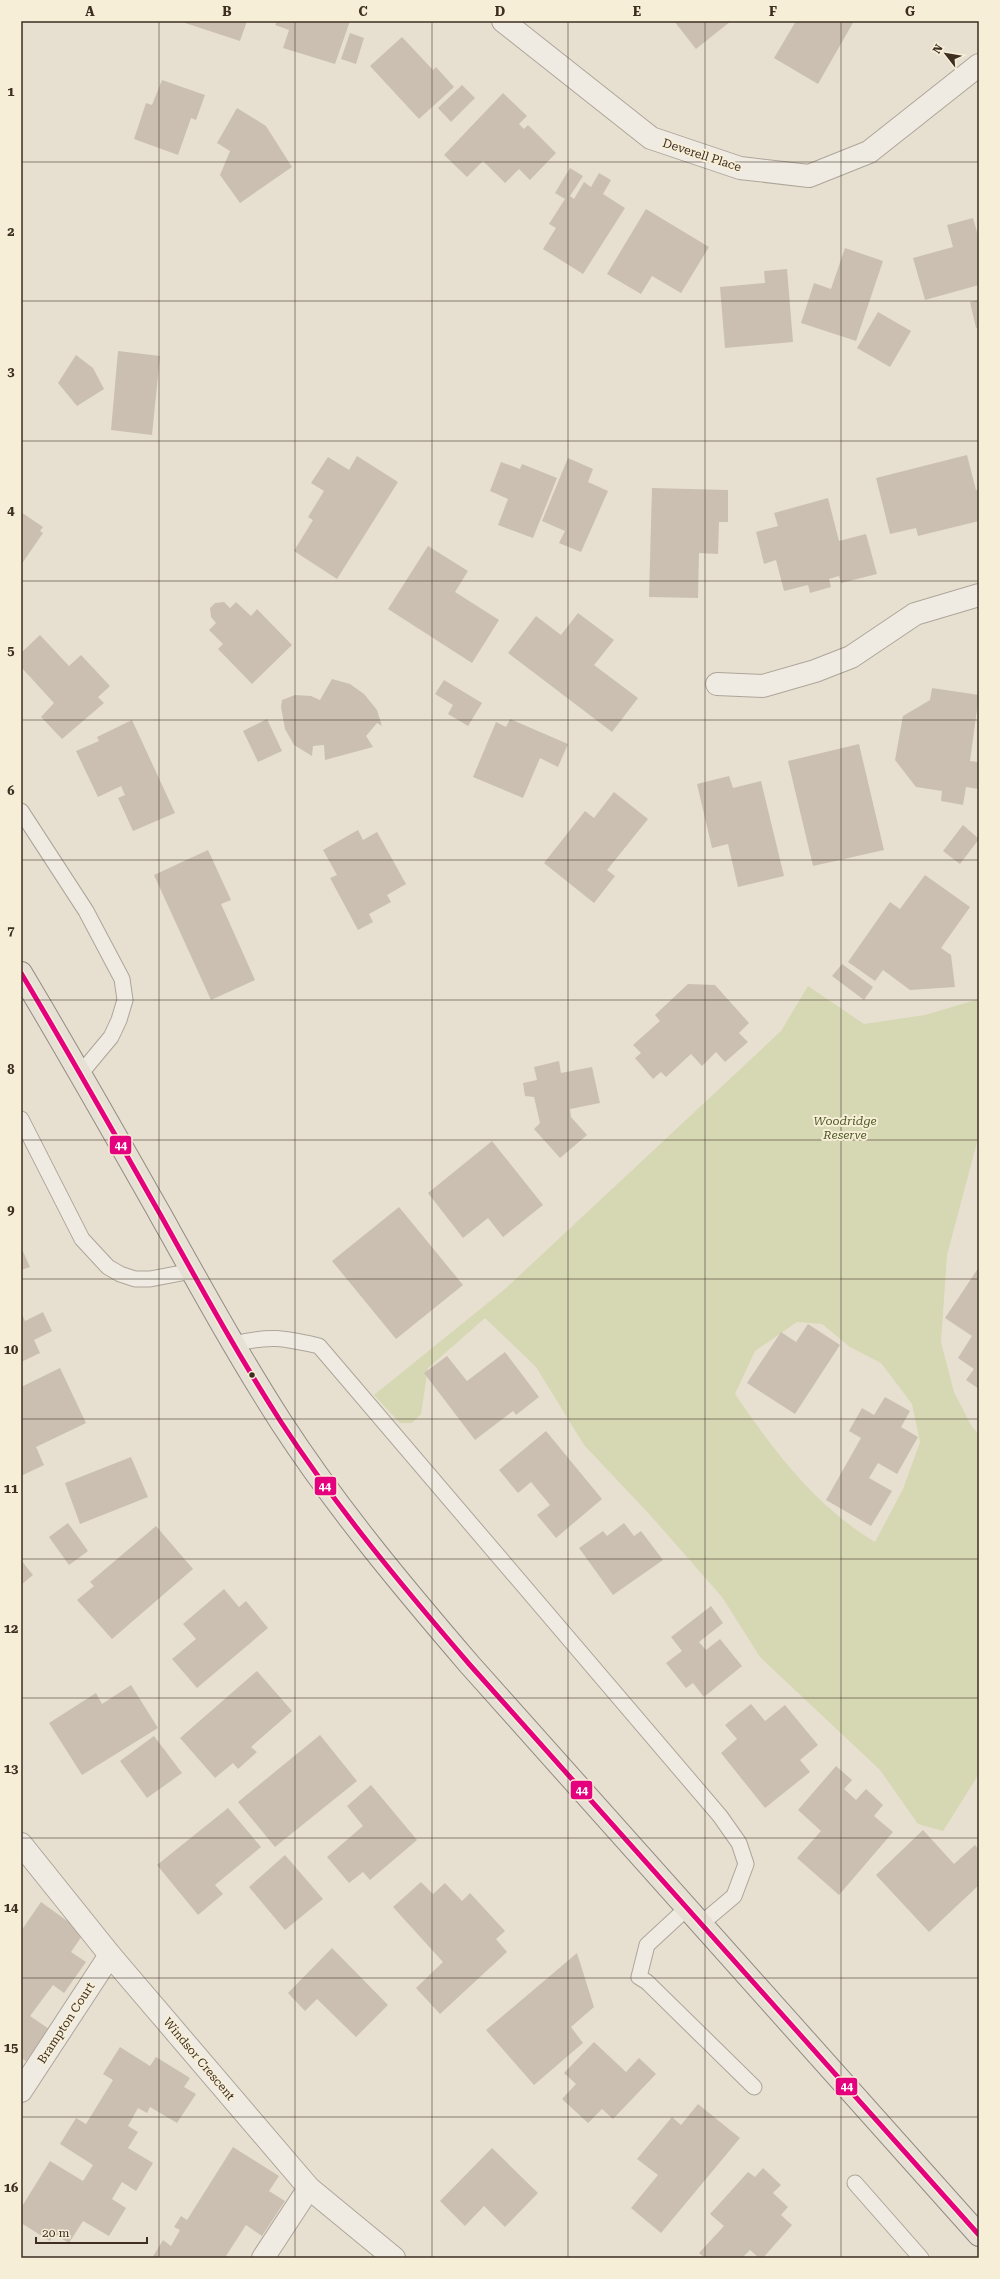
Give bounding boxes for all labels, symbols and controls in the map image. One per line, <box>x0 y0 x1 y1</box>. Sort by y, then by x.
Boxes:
text: A <box>85 4 95 19</box>
text: B <box>222 4 232 19</box>
text: C <box>358 4 368 19</box>
text: D <box>495 4 505 19</box>
text: E <box>633 4 641 19</box>
text: F <box>769 4 777 19</box>
text: G <box>905 4 915 19</box>
north arrow <box>926 34 966 74</box>
text: N <box>930 42 946 56</box>
text: 1 <box>7 84 15 99</box>
street label: Deverell Place <box>661 136 743 174</box>
text: 2 <box>7 224 15 239</box>
text: 3 <box>7 364 15 379</box>
text: 4 <box>7 503 15 518</box>
text: 5 <box>7 643 15 658</box>
text: 6 <box>7 783 15 798</box>
text: 7 <box>7 923 15 938</box>
text: 8 <box>7 1062 15 1077</box>
park label: Woodridge Reserve <box>813 1114 877 1142</box>
line badge: 44 <box>109 1135 132 1155</box>
text: 44 <box>115 1139 128 1152</box>
text: 9 <box>7 1202 15 1217</box>
text: 10 <box>4 1342 18 1357</box>
unlabelled marker <box>247 1370 257 1380</box>
line badge: 44 <box>314 1476 337 1496</box>
text: 44 <box>319 1480 332 1493</box>
text: 11 <box>4 1481 18 1496</box>
text: 12 <box>4 1621 18 1636</box>
text: 13 <box>4 1761 18 1776</box>
line badge: 44 <box>570 1780 593 1800</box>
text: 44 <box>576 1784 589 1797</box>
text: 14 <box>4 1900 19 1915</box>
street label: Brampton Court <box>35 1979 98 2066</box>
street label: Windsor Crescent <box>160 2015 238 2104</box>
text: 15 <box>4 2040 18 2055</box>
line badge: 44 <box>835 2077 858 2096</box>
text: 44 <box>841 2080 854 2093</box>
text: 16 <box>4 2180 18 2195</box>
scale bar <box>36 2219 147 2245</box>
text: 20 m <box>42 2226 69 2240</box>

